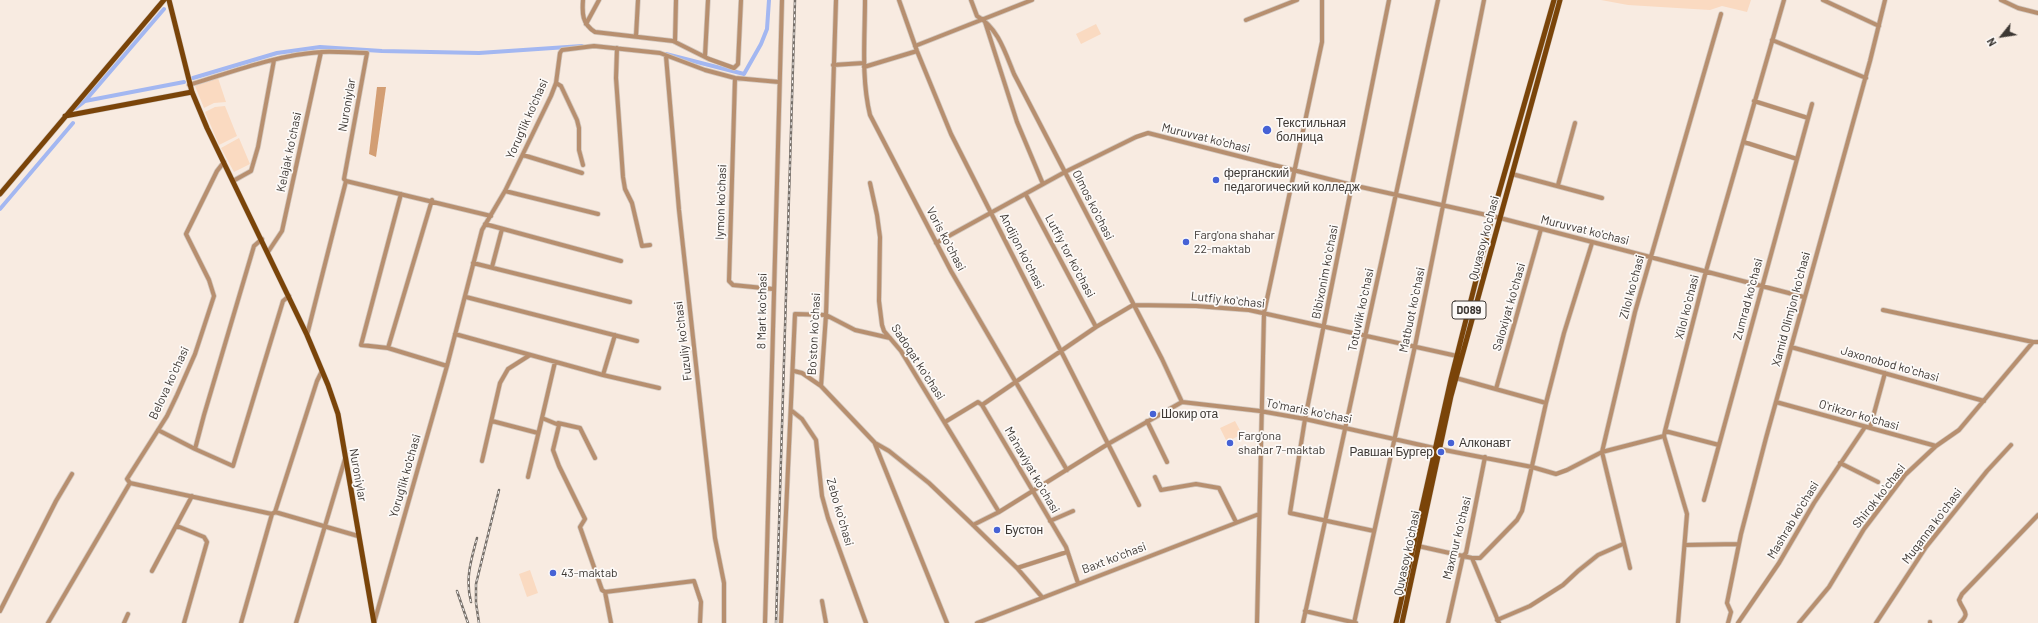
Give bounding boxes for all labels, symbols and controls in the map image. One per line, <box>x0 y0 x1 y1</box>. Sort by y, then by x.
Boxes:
north arrow <box>1982 16 2022 56</box>
text: N <box>1984 36 1999 49</box>
street label: Nuroniylar <box>335 77 359 133</box>
street label: Yorug'lik ko'chasi <box>503 77 551 161</box>
street label: Kelajak koʻchasi <box>273 111 305 193</box>
place label: Текстильная болница <box>1276 116 1346 144</box>
street label: Muruvvat ko'chasi <box>1160 120 1252 156</box>
marker: Текстильная болница <box>1261 124 1273 136</box>
street label: Iymon koʻchasi <box>712 164 730 240</box>
place label: ферганский педагогический колледж <box>1224 166 1360 194</box>
street label: Olmos koʻchasi <box>1069 168 1117 242</box>
marker: ферганский педагогический колледж <box>1211 175 1221 185</box>
street label: Quvasoy koʻchasi <box>1466 194 1502 282</box>
street label: Voris koʻchasi <box>923 205 969 273</box>
street label: Andijon koʻchasi <box>997 211 1047 291</box>
street label: Lutfiy tor koʻchasi <box>1042 212 1098 300</box>
street label: Muruvvat ko'chasi <box>1539 212 1631 248</box>
street label: Bibixonim koʻchasi <box>1309 224 1341 320</box>
place label: Farg'ona shahar 22-maktab <box>1194 228 1275 256</box>
marker: Farg'ona shahar 22-maktab <box>1181 237 1191 247</box>
street label: Xamid Olimjon koʻchasi <box>1769 250 1813 368</box>
street label: Zilol koʻchasi <box>1617 253 1647 321</box>
street label: Zumrad koʻchasi <box>1730 257 1766 341</box>
street label: Saloxiyat koʻchasi <box>1490 261 1528 353</box>
street label: Matbuot koʻchasi <box>1396 266 1428 354</box>
street label: Totuvlik koʻchasi <box>1345 267 1377 353</box>
street label: 8 Mart koʻchasi <box>754 273 770 349</box>
street label: Xilol koʻchasi <box>1672 273 1702 341</box>
street label: Lutfiy koʻchasi <box>1190 289 1266 311</box>
street label: Boʻston koʻchasi <box>805 292 823 376</box>
street label: Fuzuliy koʻchasi <box>671 300 695 382</box>
road number: D089 <box>1452 301 1486 319</box>
street label: Sadoqat koʻchasi <box>888 321 948 403</box>
street label: Jaxonobod koʻchasi <box>1839 343 1941 385</box>
street label: Belova koʻchasi <box>146 344 192 422</box>
street label: Toʻmaris koʻchasi <box>1265 396 1353 426</box>
street label: Oʻrikzor koʻchasi <box>1817 397 1901 433</box>
place label: Шокир ота <box>1161 407 1218 421</box>
marker: Шокир ота <box>1148 409 1158 419</box>
street label: Maʻnaviyat koʻchasi <box>1001 424 1063 516</box>
place label: Farg'ona shahar 7-maktab <box>1238 429 1325 457</box>
street label: Yorug'lik ko'chasi <box>386 433 424 519</box>
place label: Алконавт <box>1459 436 1511 450</box>
marker: Farg'ona shahar 7-maktab <box>1225 438 1235 448</box>
marker: Алконавт <box>1446 438 1456 448</box>
place label: Равшан Бургер <box>1349 445 1433 459</box>
street label: Nuroniylar <box>346 447 370 503</box>
marker: Равшан Бургер <box>1436 447 1446 457</box>
street label: Shirok koʻchasi <box>1849 461 1909 531</box>
street label: Zebo koʻchasi <box>823 476 857 548</box>
street label: Mashrab koʻchasi <box>1764 479 1822 561</box>
street label: Muqanna koʻchasi <box>1899 485 1965 567</box>
street label: Maxmur koʻchasi <box>1440 495 1474 581</box>
street label: Quvasoy koʻchasi <box>1391 509 1423 597</box>
place label: Бустон <box>1005 523 1043 537</box>
marker: Бустон <box>992 525 1002 535</box>
street label: Baxt koʻchasi <box>1080 539 1148 577</box>
place label: 43-maktab <box>561 566 618 580</box>
marker: 43-maktab <box>548 568 558 578</box>

